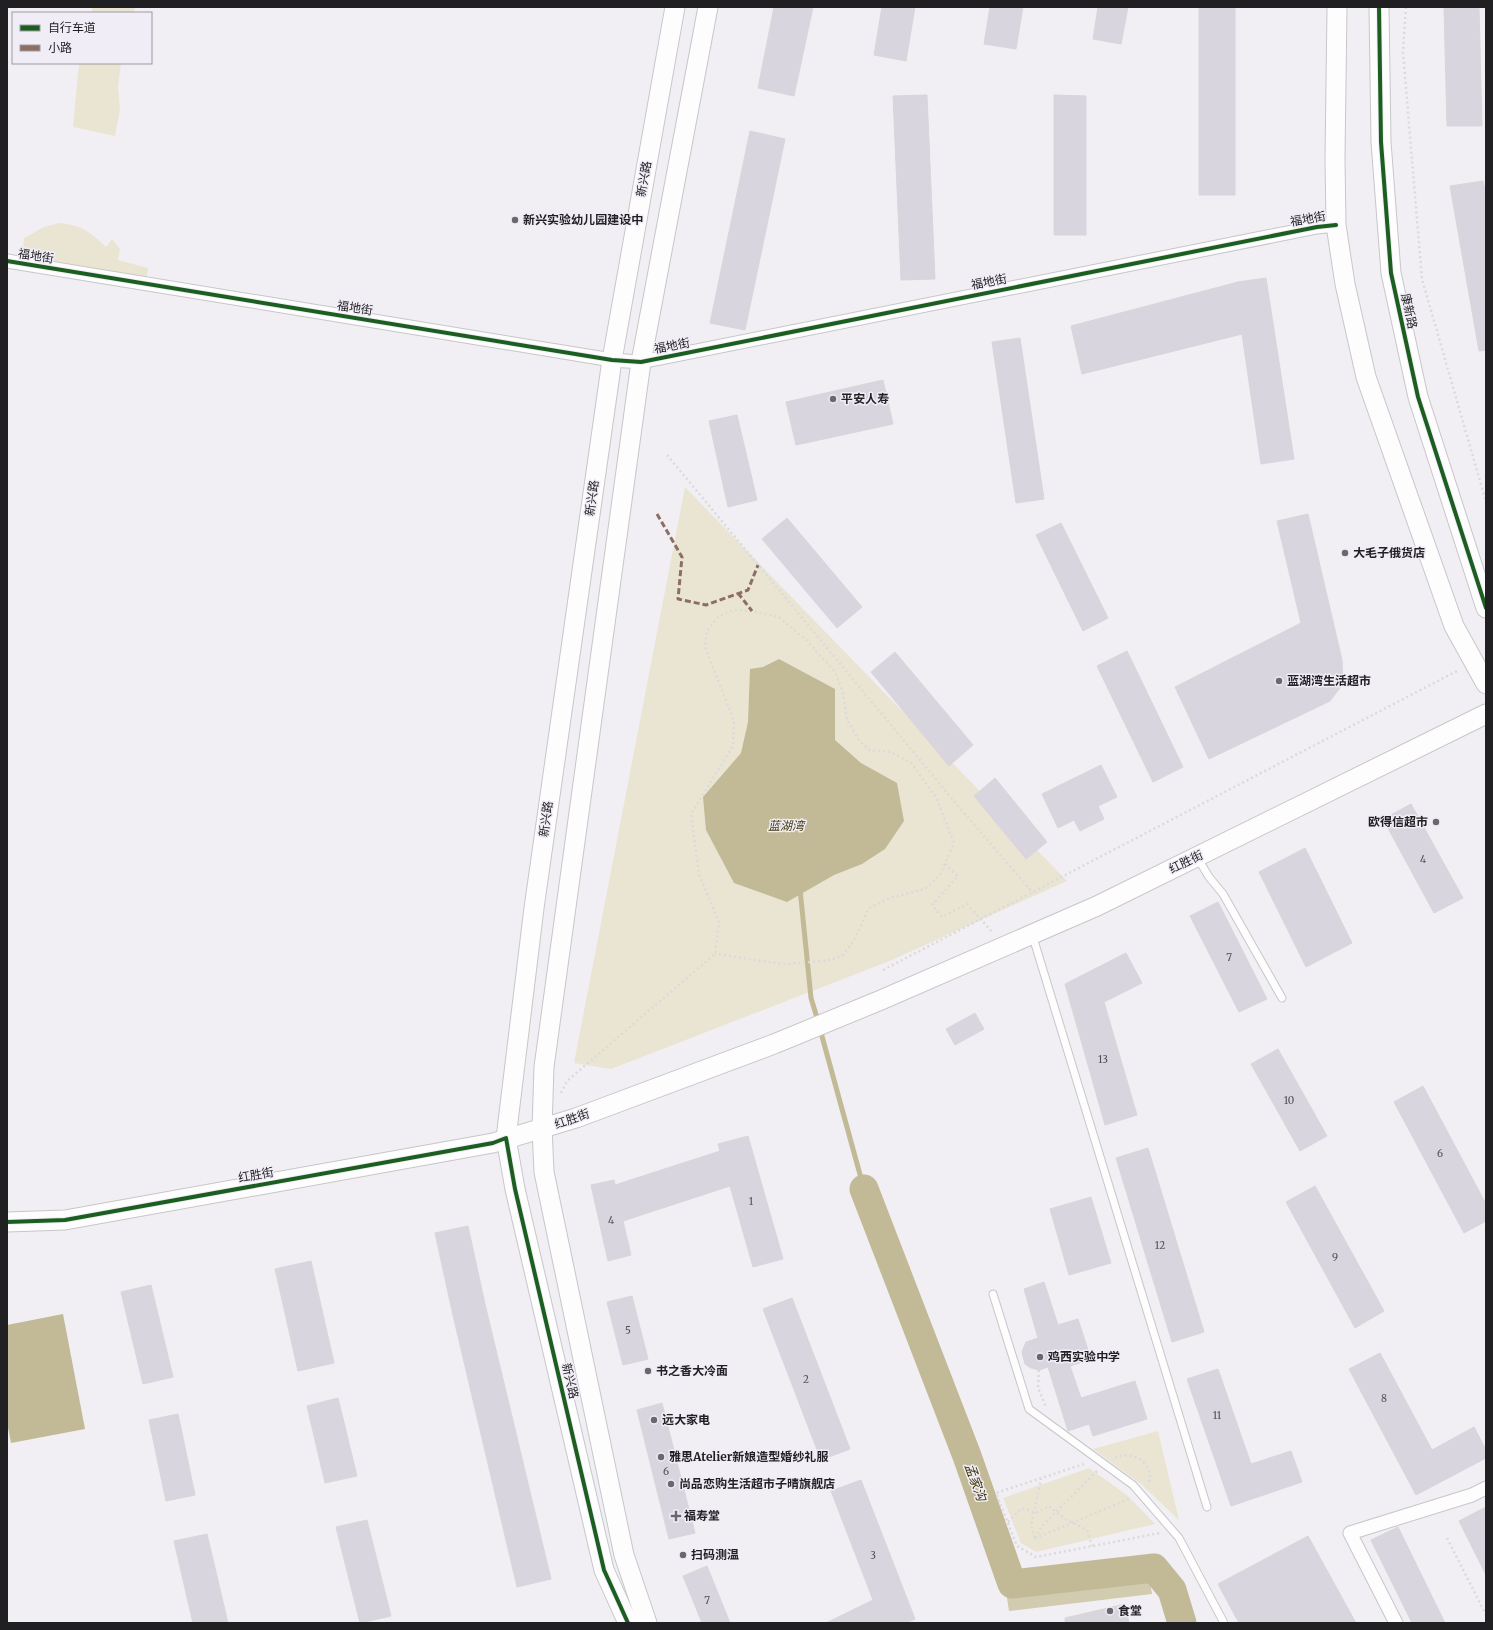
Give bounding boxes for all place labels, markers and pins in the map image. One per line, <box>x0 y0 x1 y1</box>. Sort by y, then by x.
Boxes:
place label: 新兴实验幼儿园建设中 <box>523 212 643 227</box>
marker: 新兴实验幼儿园建设中 <box>510 215 520 225</box>
place label: 平安人寿 <box>841 391 889 406</box>
marker: 平安人寿 <box>828 394 838 404</box>
place label: 大毛子俄货店 <box>1353 545 1425 560</box>
marker: 大毛子俄货店 <box>1340 548 1350 558</box>
place label: 蓝湖湾生活超市 <box>1287 673 1371 688</box>
marker: 蓝湖湾生活超市 <box>1274 676 1284 686</box>
place label: 欧得信超市 <box>1368 814 1428 829</box>
marker: 欧得信超市 <box>1431 817 1441 827</box>
place label: 鸡西实验中学 <box>1047 1349 1120 1364</box>
marker: 鸡西实验中学 <box>1035 1352 1045 1362</box>
place label: 书之香大冷面 <box>656 1363 728 1378</box>
marker: 书之香大冷面 <box>643 1366 653 1376</box>
place label: 远大家电 <box>662 1412 710 1427</box>
marker: 远大家电 <box>649 1415 659 1425</box>
place label: 雅思Atelier新娘造型婚纱礼服 <box>669 1449 829 1464</box>
marker: 雅思Atelier新娘造型婚纱礼服 <box>656 1452 666 1462</box>
place label: 尚品恋购生活超市子晴旗舰店 <box>679 1476 835 1491</box>
marker: 尚品恋购生活超市子晴旗舰店 <box>666 1479 676 1489</box>
place label: 福寿堂 <box>684 1508 720 1523</box>
marker: 福寿堂 <box>671 1511 681 1521</box>
place label: 扫码测温 <box>691 1547 739 1562</box>
marker: 扫码测温 <box>678 1550 688 1560</box>
place label: 食堂 <box>1118 1603 1142 1618</box>
marker: 食堂 <box>1105 1606 1115 1616</box>

